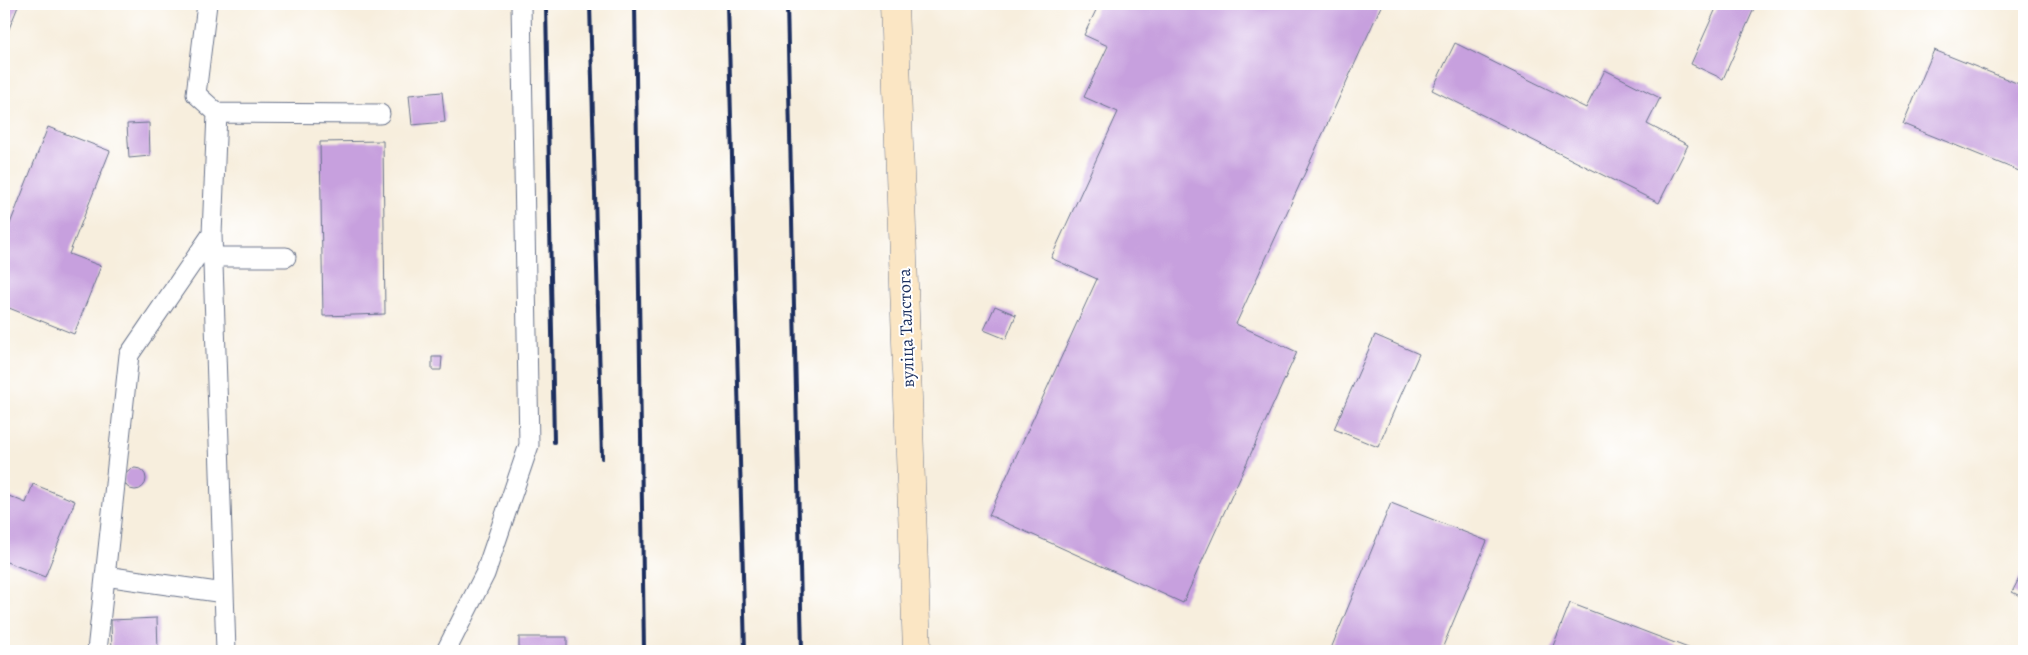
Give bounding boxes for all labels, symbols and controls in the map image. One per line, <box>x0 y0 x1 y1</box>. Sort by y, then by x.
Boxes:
street label: вуліца Талстога <box>892 267 920 388</box>

